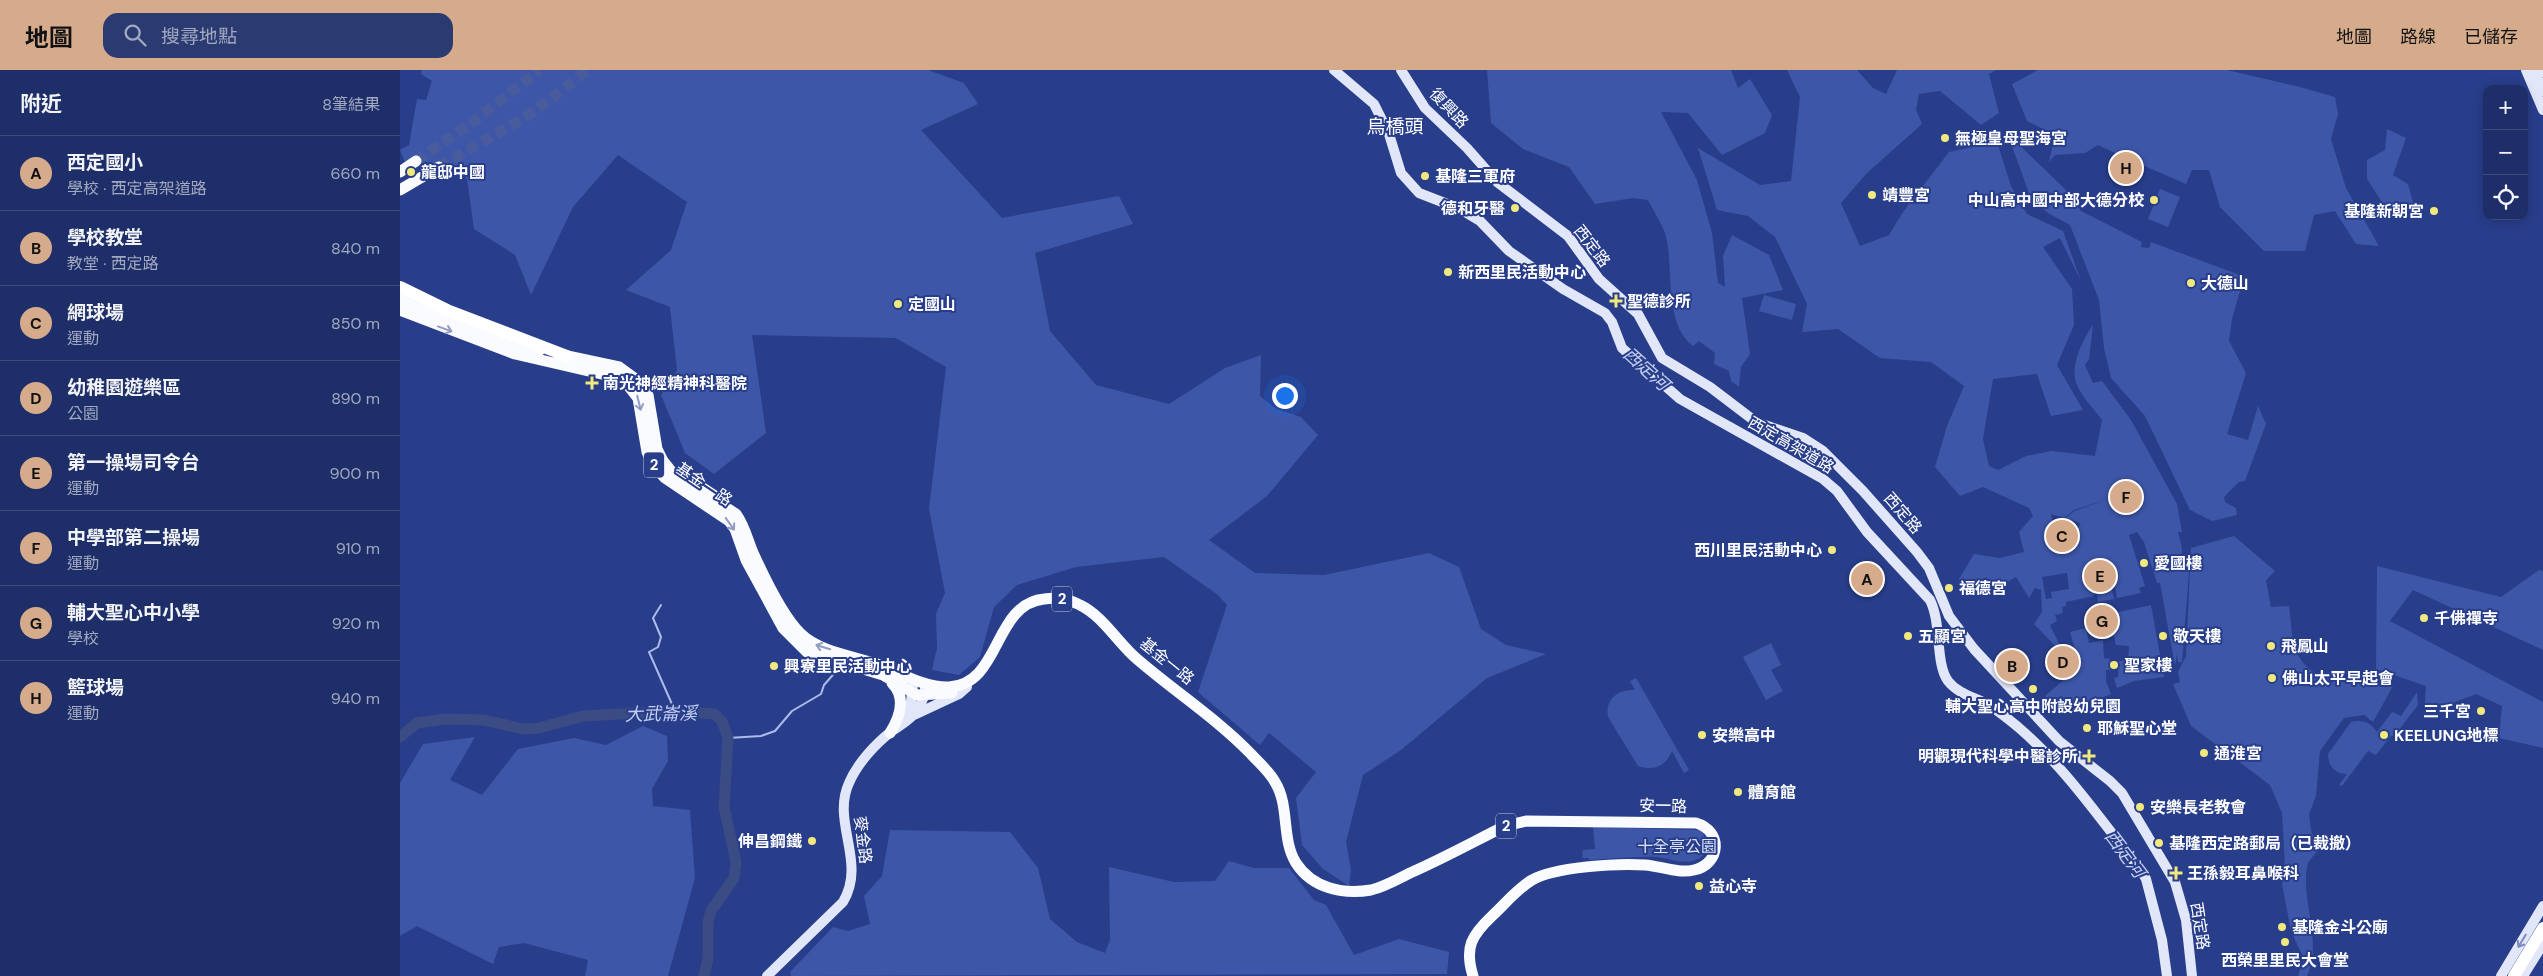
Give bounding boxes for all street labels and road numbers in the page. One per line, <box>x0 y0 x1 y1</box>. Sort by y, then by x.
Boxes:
street label: 復興路 <box>1425 83 1473 133</box>
street label: 西定路 <box>1569 221 1615 271</box>
street label: 西定高架道路 <box>1744 412 1838 478</box>
road number: 2 <box>644 452 664 478</box>
street label: 基金一路 <box>672 457 736 511</box>
street label: 西定路 <box>1879 488 1927 538</box>
road number: 2 <box>1052 586 1072 612</box>
street label: 基金一路 <box>1136 633 1198 689</box>
street label: 安一路 <box>1639 795 1687 817</box>
road number: 2 <box>1496 814 1516 838</box>
street label: 麥金路 <box>850 815 876 865</box>
street label: 西定路 <box>2186 901 2214 951</box>

